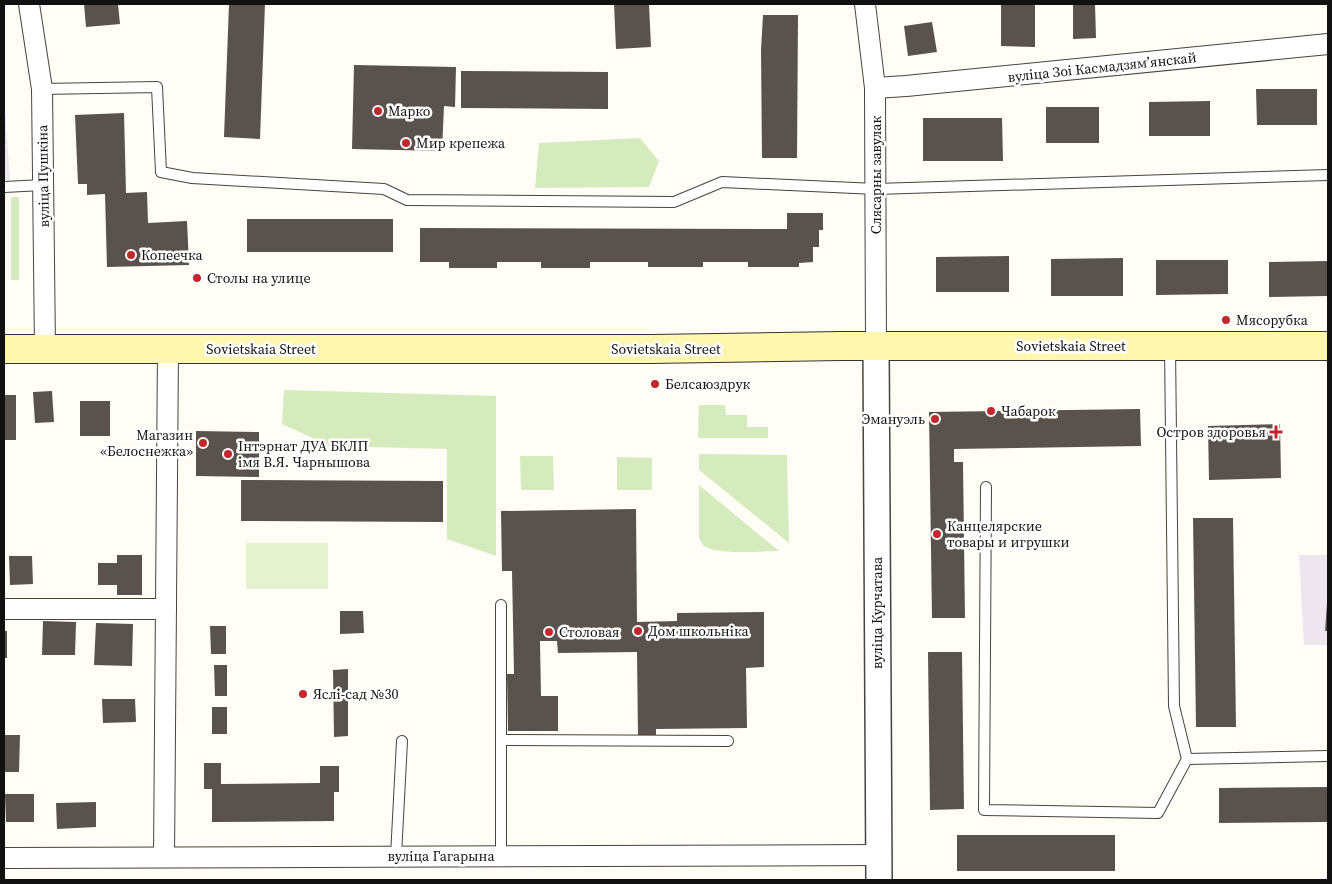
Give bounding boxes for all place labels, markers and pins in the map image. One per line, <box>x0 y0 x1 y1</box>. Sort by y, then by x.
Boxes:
place label: Марко <box>388 101 431 121</box>
marker: Марко <box>372 105 384 117</box>
place label: Мир крепежа <box>416 133 506 153</box>
marker: Мир крепежа <box>400 137 412 149</box>
place label: Копеечка <box>141 245 203 265</box>
marker: Копеечка <box>125 249 137 261</box>
place label: Столы на улице <box>207 268 311 288</box>
marker: Столы на улице <box>191 272 203 284</box>
place label: Мясорубка <box>1236 310 1309 330</box>
marker: Мясорубка <box>1220 314 1232 326</box>
place label: Белсаюздрук <box>665 374 751 394</box>
marker: Белсаюздрук <box>649 378 661 390</box>
place label: Чабарок <box>1001 401 1056 421</box>
marker: Чабарок <box>985 405 997 417</box>
place label: Эмануэль <box>862 409 925 429</box>
marker: Эмануэль <box>929 413 941 425</box>
place label: Остров здоровья <box>1156 422 1266 442</box>
place label: Магазин «Белоснежка» <box>100 425 193 461</box>
marker: Остров здоровья <box>1270 426 1282 438</box>
place label: Інтэрнат ДУА БКЛП імя В.Я. Чарнышова <box>238 436 371 472</box>
marker: Магазин «Белоснежка» <box>197 437 209 449</box>
marker: Інтэрнат ДУА БКЛП імя В.Я. Чарнышова <box>222 448 234 460</box>
place label: Канцелярские товары и игрушки <box>947 516 1070 552</box>
marker: Канцелярские товары и игрушки <box>931 528 943 540</box>
place label: Дом школьніка <box>648 621 749 641</box>
place label: Столовая <box>559 622 620 642</box>
marker: Дом школьніка <box>632 625 644 637</box>
marker: Столовая <box>543 626 555 638</box>
place label: Яслі-сад №30 <box>313 684 398 704</box>
marker: Яслі-сад №30 <box>297 688 309 700</box>

